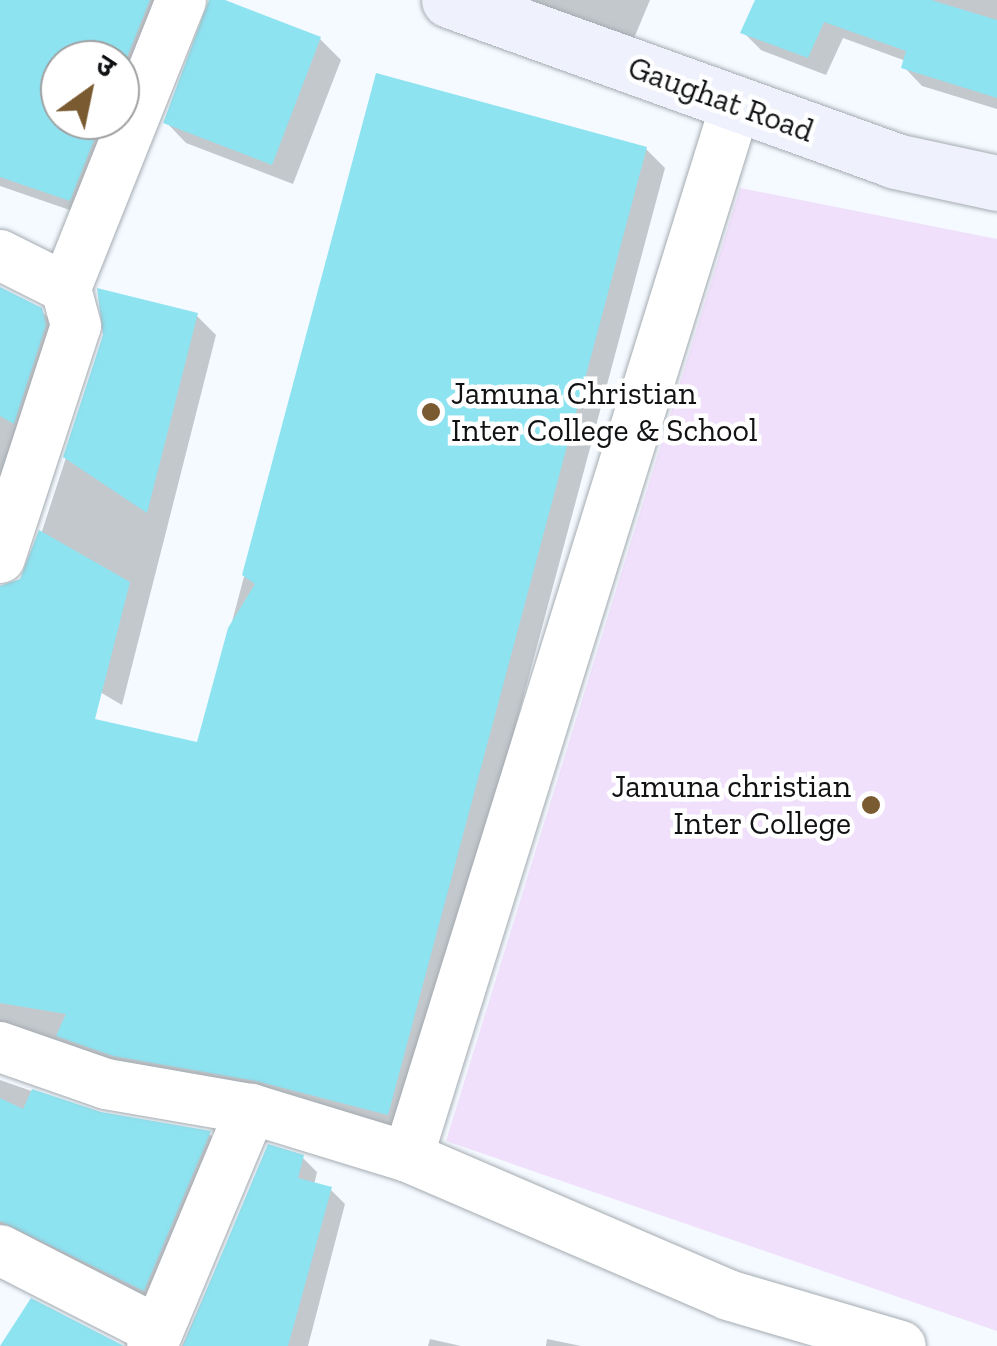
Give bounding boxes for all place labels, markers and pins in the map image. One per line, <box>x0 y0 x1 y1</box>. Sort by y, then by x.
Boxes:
place label: Jamuna Christian Inter College & School <box>451 375 758 450</box>
marker: Jamuna Christian Inter College & School <box>420 401 442 423</box>
place label: Jamuna christian Inter College <box>611 768 851 843</box>
marker: Jamuna christian Inter College <box>860 794 882 816</box>

